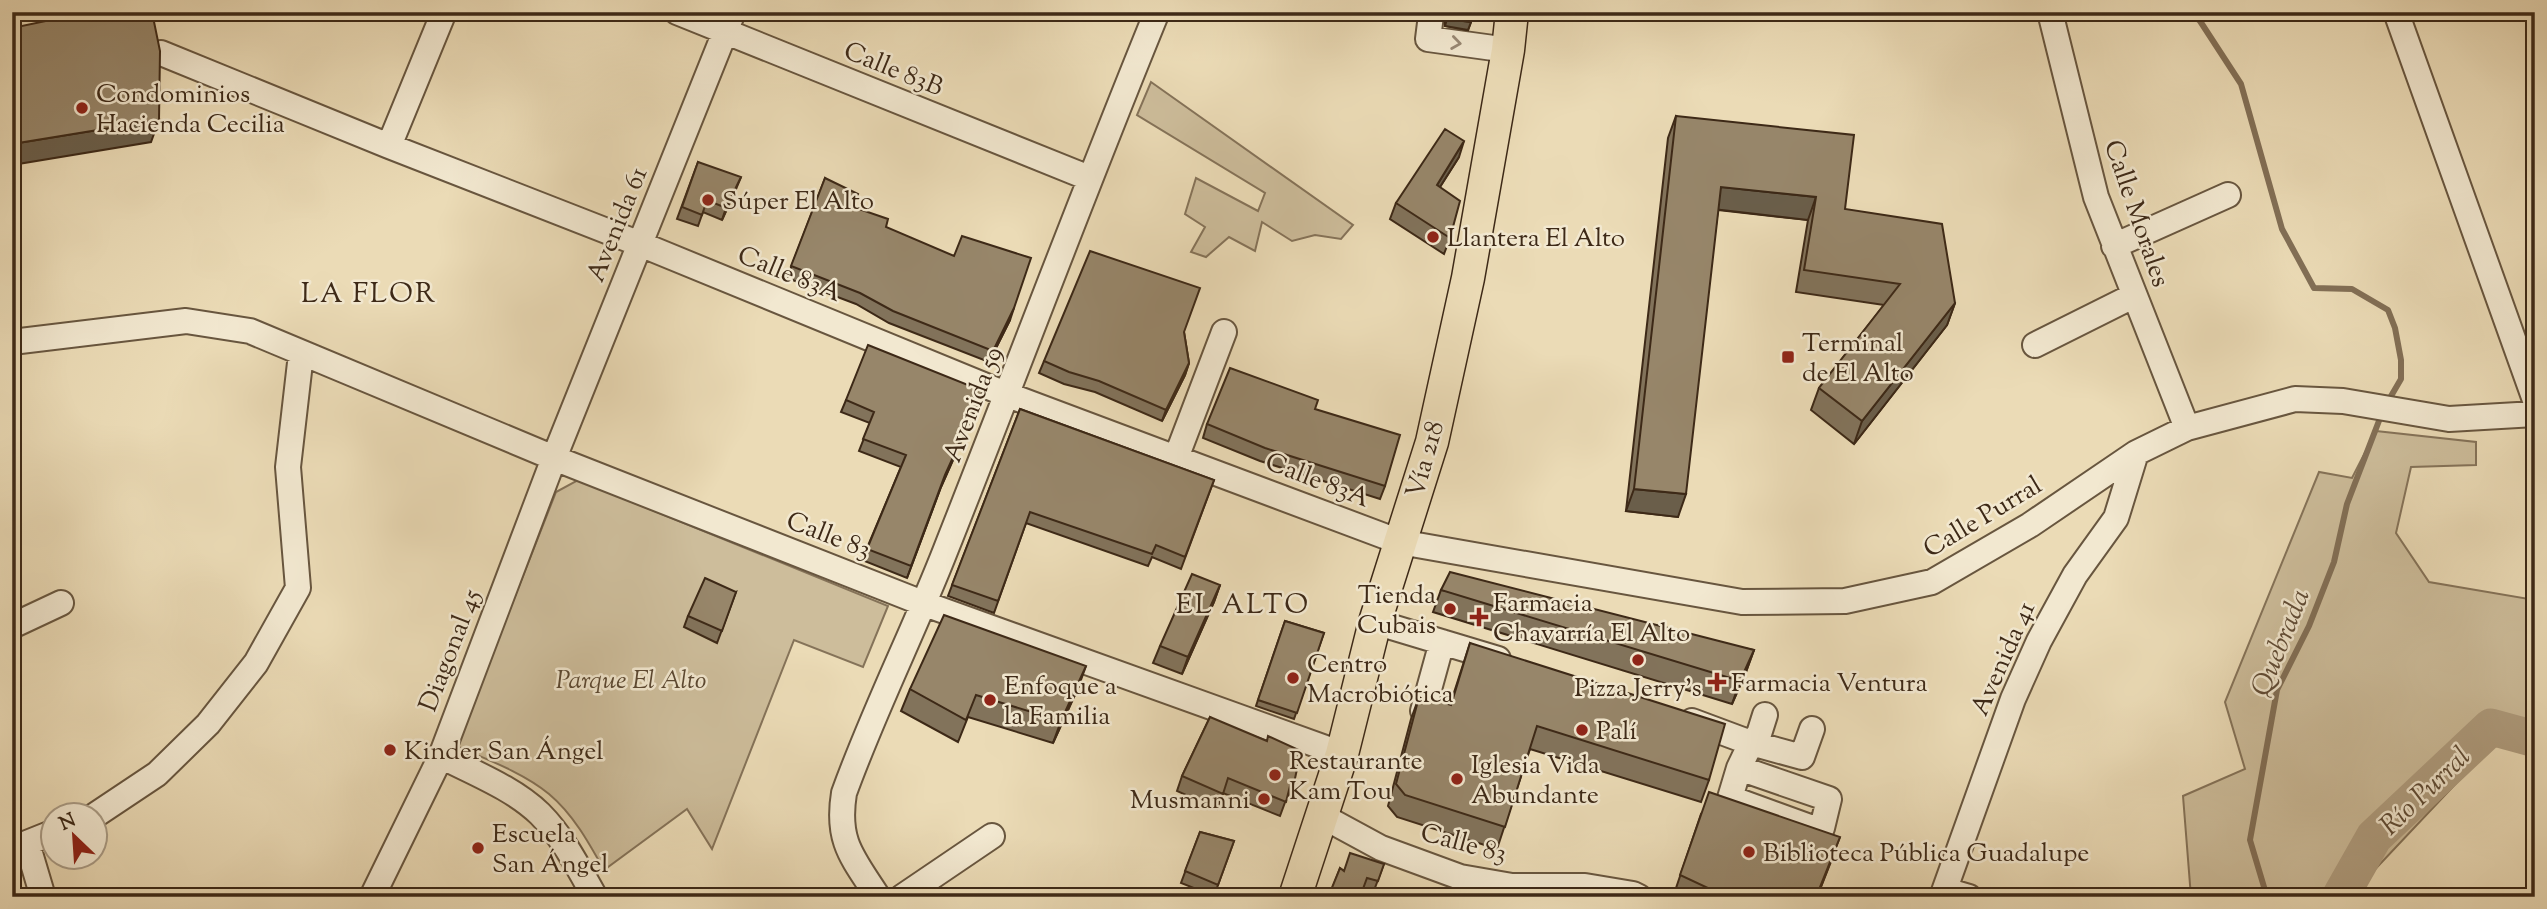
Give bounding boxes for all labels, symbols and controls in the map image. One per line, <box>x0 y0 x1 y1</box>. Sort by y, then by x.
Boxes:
street label: Calle 83B <box>838 34 948 107</box>
one-way arrow <box>1451 35 1462 50</box>
place label: Condominios Hacienda Cecilia <box>96 77 285 144</box>
marker: Condominios Hacienda Cecilia <box>74 100 90 116</box>
street label: Calle Morales <box>2093 135 2178 292</box>
street label: Avenida 61 <box>578 162 658 288</box>
place label: Súper El Alto <box>722 184 874 221</box>
marker: Súper El Alto <box>700 192 716 208</box>
place label: Llantera El Alto <box>1447 221 1625 258</box>
marker: Llantera El Alto <box>1425 229 1441 245</box>
street label: Calle 83A <box>732 238 847 313</box>
district label: LA FLOR <box>301 275 437 315</box>
place label: Terminal de El Alto <box>1802 326 1914 393</box>
street label: Avenida 59 <box>935 342 1013 468</box>
marker: Terminal de El Alto <box>1780 349 1796 365</box>
street label: Vía 218 <box>1398 417 1455 502</box>
street label: Calle 83A <box>1260 445 1375 518</box>
street label: Calle Purral <box>1917 468 2050 568</box>
street label: Calle 83 <box>780 503 876 569</box>
place label: Tienda Cubais <box>1357 578 1436 645</box>
street label: Diagonal 45 <box>411 584 492 718</box>
water label: Quebrada <box>2242 584 2321 703</box>
district label: EL ALTO <box>1176 586 1310 626</box>
place label: Farmacia Chavarría El Alto <box>1493 586 1690 653</box>
street label: Avenida 41 <box>1963 596 2046 722</box>
marker: Tienda Cubais <box>1442 601 1458 617</box>
marker: Farmacia Chavarría El Alto <box>1471 609 1487 625</box>
place label: Centro Macrobiótica <box>1307 647 1453 714</box>
marker: Pizza Jerry's <box>1630 652 1646 668</box>
park label: Parque El Alto <box>556 663 706 700</box>
place label: Farmacia Ventura <box>1731 666 1927 703</box>
place label: Enfoque a la Familia <box>1004 669 1117 736</box>
marker: Centro Macrobiótica <box>1285 670 1301 686</box>
place label: Pizza Jerry's <box>1574 671 1702 708</box>
marker: Farmacia Ventura <box>1709 674 1725 690</box>
marker: Enfoque a la Familia <box>982 692 998 708</box>
place label: Palí <box>1596 714 1637 751</box>
marker: Palí <box>1574 722 1590 738</box>
place label: Kinder San Ángel <box>404 734 604 771</box>
water label: Río Purral <box>2372 739 2481 846</box>
marker: Kinder San Ángel <box>382 742 398 758</box>
place label: Restaurante Kam Tou <box>1289 744 1423 811</box>
place label: Iglesia Vida Abundante <box>1471 748 1600 815</box>
marker: Restaurante Kam Tou <box>1267 767 1283 783</box>
marker: Iglesia Vida Abundante <box>1449 771 1465 787</box>
place label: Musmanni <box>1130 783 1250 820</box>
marker: Musmanni <box>1256 791 1272 807</box>
north arrow <box>38 800 108 870</box>
text: N <box>55 807 80 838</box>
street label: Calle 83 <box>1416 815 1511 874</box>
place label: Escuela San Ángel <box>492 817 608 884</box>
place label: Biblioteca Pública Guadalupe <box>1763 836 2089 873</box>
marker: Escuela San Ángel <box>470 840 486 856</box>
marker: Biblioteca Pública Guadalupe <box>1741 844 1757 860</box>

